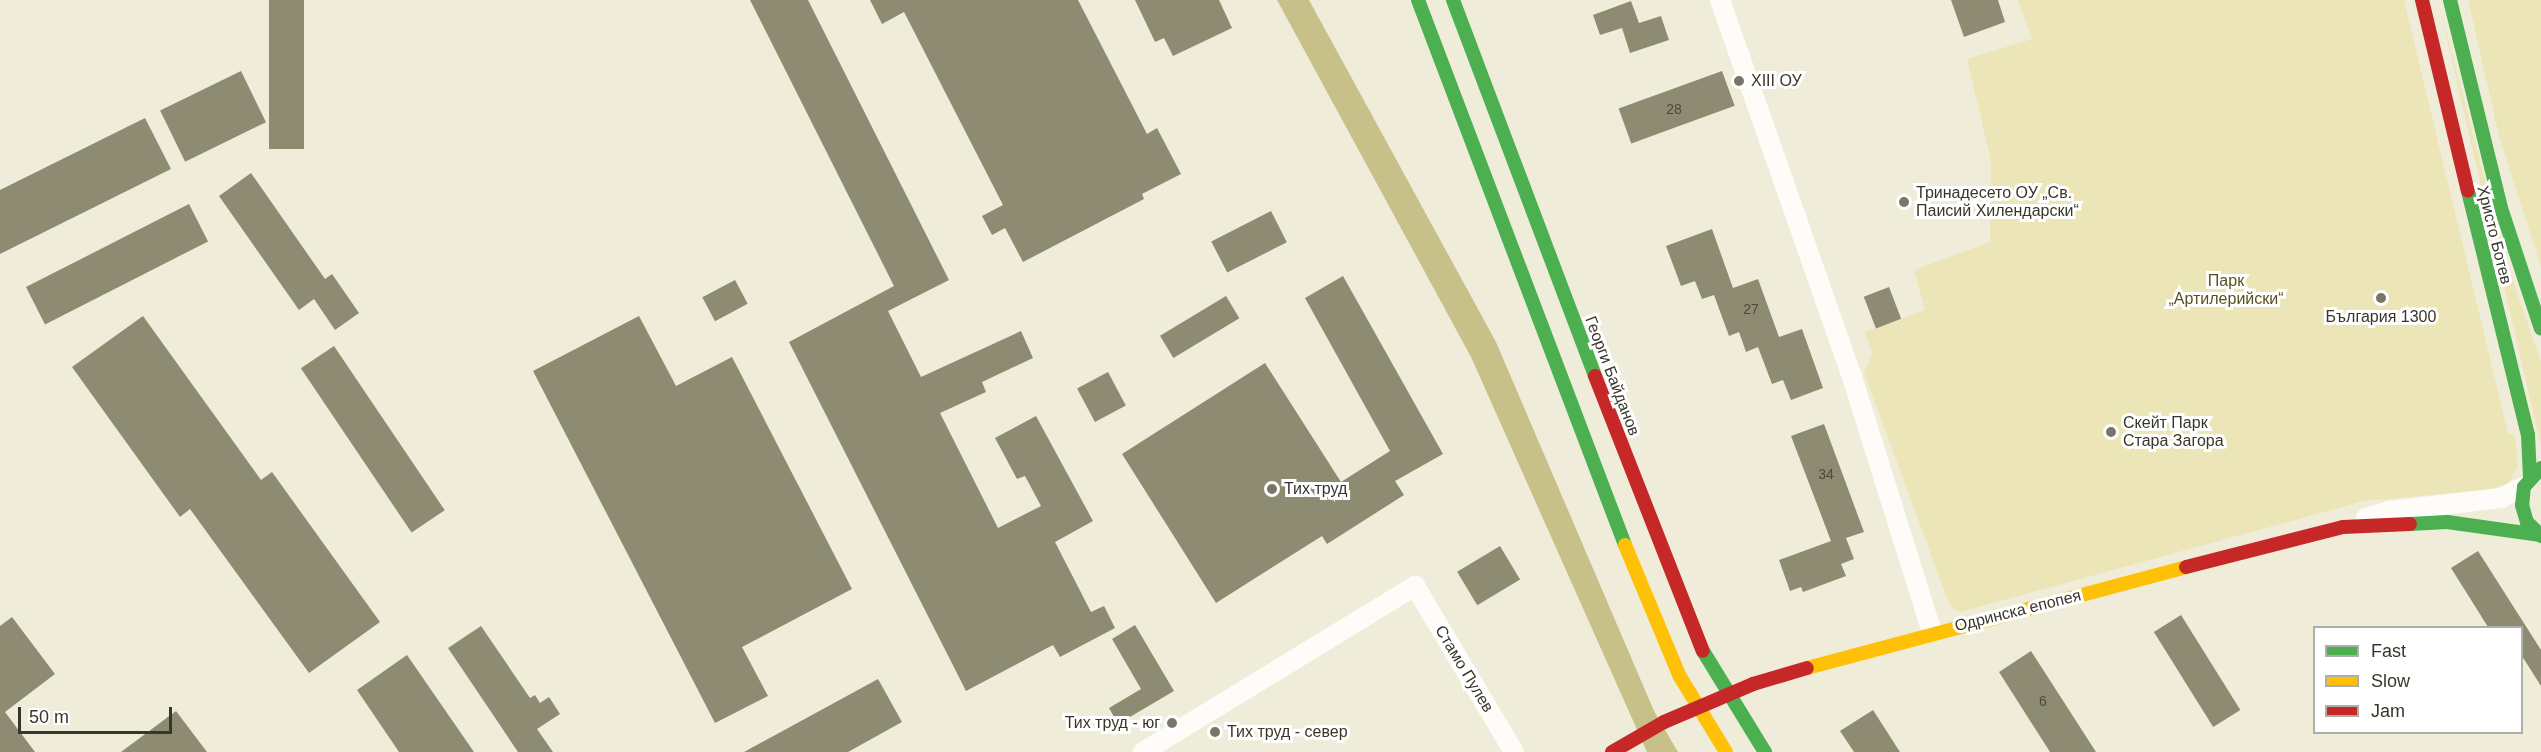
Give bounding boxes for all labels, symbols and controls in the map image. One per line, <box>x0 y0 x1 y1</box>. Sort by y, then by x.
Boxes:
place label: XIII ОУ <box>1751 71 1802 91</box>
marker: XIII ОУ <box>1732 74 1746 88</box>
house number: 28 <box>1666 101 1682 117</box>
place label: Тринадесето ОУ „Св. Паисий Хилендарски“ <box>1916 183 2079 221</box>
street label: Христо Ботев <box>2473 184 2515 286</box>
marker: Тринадесето ОУ „Св. Паисий Хилендарски“ <box>1897 195 1911 209</box>
park label: Парк „Артилерийски“ <box>2168 271 2284 309</box>
marker: България 1300 <box>2374 291 2388 305</box>
house number: 27 <box>1743 301 1759 317</box>
place label: България 1300 <box>2326 307 2436 327</box>
street label: Георги Байданов <box>1580 314 1644 438</box>
place label: Скейт Парк Стара Загора <box>2123 413 2224 451</box>
marker: Скейт Парк Стара Загора <box>2104 425 2118 439</box>
house number: 34 <box>1818 466 1834 482</box>
place label: Тих труд <box>1284 479 1347 499</box>
marker: Тих труд <box>1265 482 1279 496</box>
street label: Одринска епопея <box>1953 586 2083 636</box>
street label: Стамо Пулев <box>1431 622 1497 716</box>
legend <box>2313 626 2523 734</box>
text: Fast <box>2371 641 2406 661</box>
text: Slow <box>2371 671 2410 691</box>
house number: 6 <box>2039 693 2047 709</box>
scale bar <box>21 695 176 733</box>
text: Jam <box>2371 701 2405 721</box>
text: 50 m <box>29 707 69 727</box>
place label: Тих труд - юг <box>1065 713 1160 733</box>
marker: Тих труд - юг <box>1165 716 1179 730</box>
place label: Тих труд - север <box>1227 722 1348 742</box>
marker: Тих труд - север <box>1208 725 1222 739</box>

